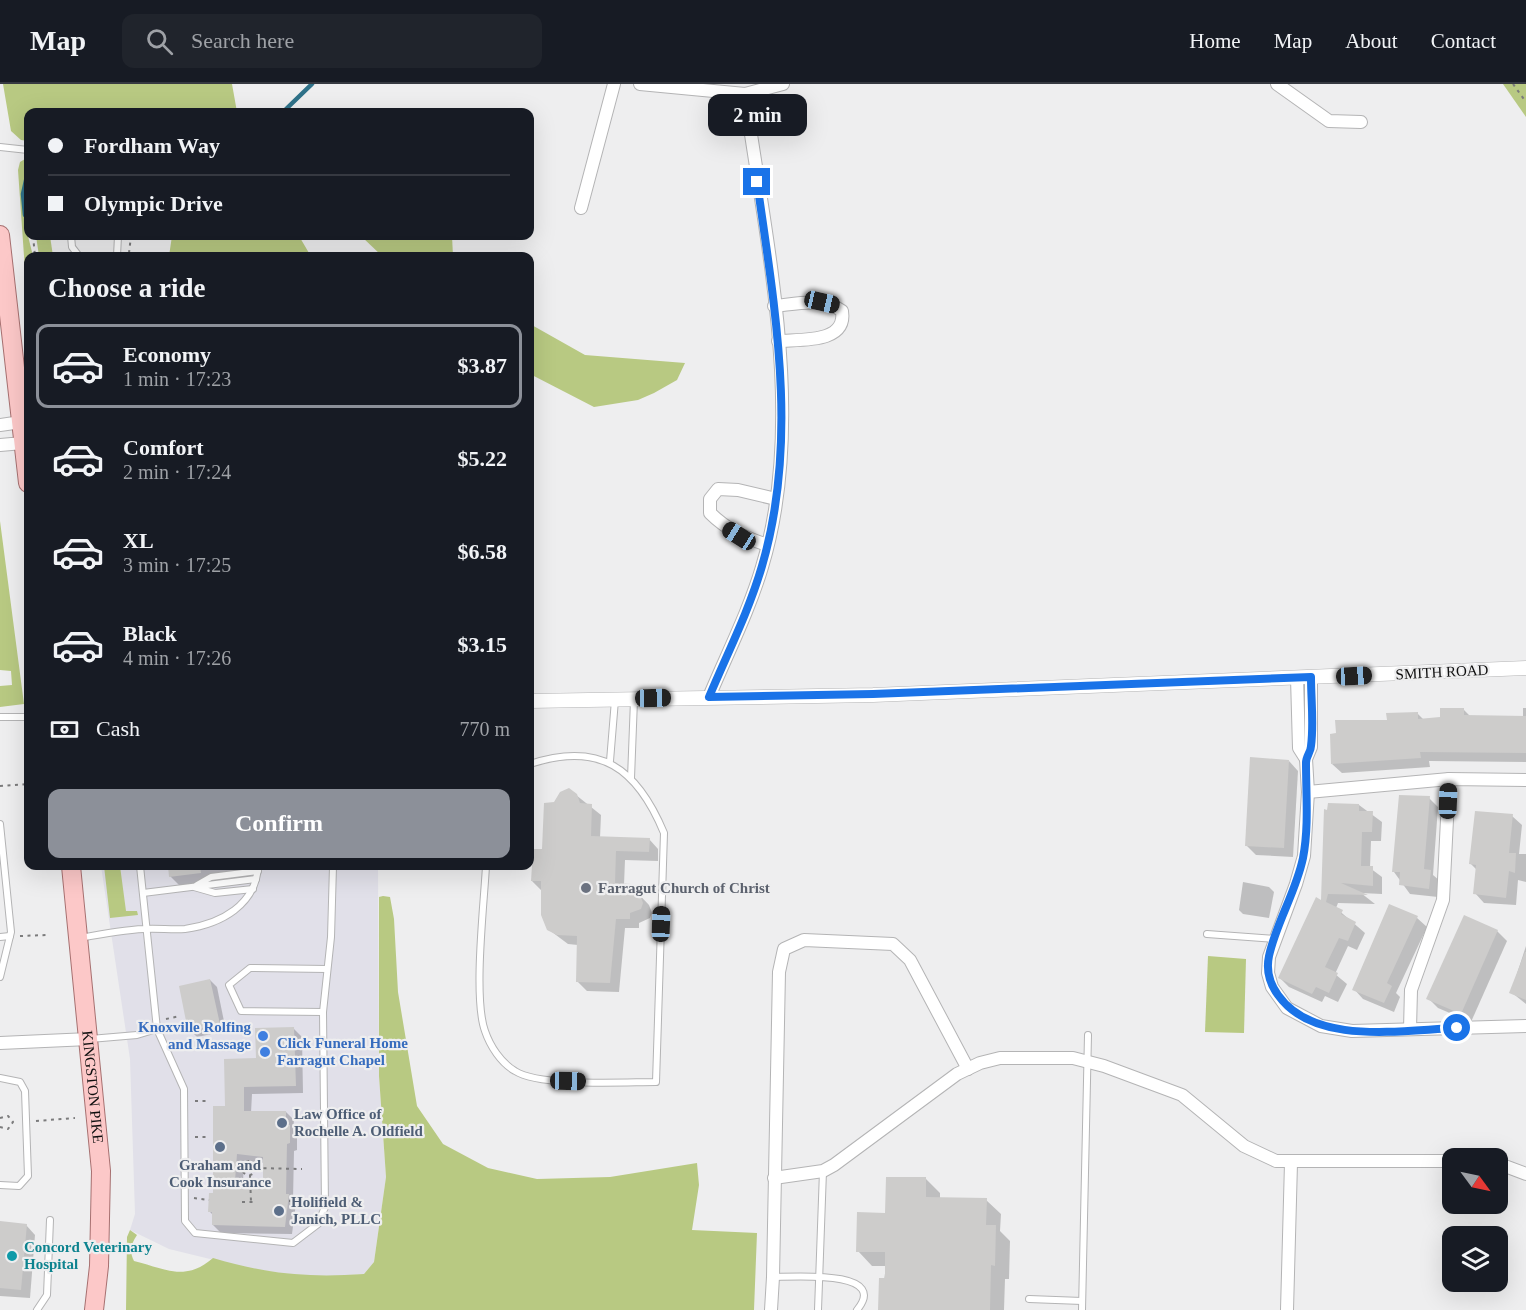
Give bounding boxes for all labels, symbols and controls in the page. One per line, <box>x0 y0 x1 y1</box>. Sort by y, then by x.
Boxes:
search box <box>122 14 542 68</box>
text: Map <box>30 25 86 56</box>
icon: search <box>143 25 176 58</box>
text: Search here <box>191 28 294 53</box>
text: Home <box>1189 29 1241 53</box>
text: Map <box>1274 29 1312 53</box>
text: About <box>1345 29 1398 53</box>
text: Contact <box>1431 29 1496 53</box>
callout: 2 min <box>708 95 807 137</box>
text: 2 min <box>733 104 782 126</box>
text: Fordham Way <box>84 133 220 158</box>
route end <box>743 168 770 195</box>
text: Olympic Drive <box>84 191 223 216</box>
text: Choose a ride <box>48 273 206 303</box>
car <box>802 289 842 315</box>
icon: car <box>51 339 105 393</box>
text: Economy <box>123 342 211 367</box>
text: $3.87 <box>458 353 507 378</box>
text: 1 min · 17:23 <box>123 368 231 390</box>
icon: car <box>51 432 105 486</box>
text: Comfort <box>123 435 204 460</box>
text: $5.22 <box>458 446 507 471</box>
text: 2 min · 17:24 <box>123 461 231 483</box>
car <box>719 519 759 553</box>
icon: car <box>51 525 105 579</box>
text: XL <box>123 528 154 553</box>
text: $6.58 <box>458 539 507 564</box>
text: 3 min · 17:25 <box>123 554 231 576</box>
icon: car <box>51 618 105 672</box>
text: Black <box>123 621 177 646</box>
text: $3.15 <box>458 632 507 657</box>
text: 4 min · 17:26 <box>123 647 231 669</box>
street label: SMITH ROAD <box>1395 662 1489 682</box>
car <box>1336 666 1372 686</box>
car <box>635 689 671 707</box>
icon: cash <box>48 713 81 746</box>
text: Cash <box>96 716 140 741</box>
text: 770 m <box>459 718 510 740</box>
car <box>1438 783 1458 819</box>
button: Confirm <box>48 789 510 858</box>
place label: Farragut Church of Christ <box>598 880 770 896</box>
marker: Farragut Church of Christ <box>579 881 593 895</box>
car <box>651 906 671 942</box>
route start <box>1443 1014 1470 1041</box>
place label: Knoxville Rolfing and Massage <box>138 1019 251 1052</box>
marker: Knoxville Rolfing and Massage <box>256 1029 270 1043</box>
street label: KINGSTON PIKE <box>79 1030 106 1144</box>
place label: Click Funeral Home Farragut Chapel <box>277 1035 408 1068</box>
marker: Click Funeral Home Farragut Chapel <box>258 1045 272 1059</box>
car <box>550 1072 586 1090</box>
place label: Law Office of Rochelle A. Oldfield <box>294 1106 423 1139</box>
marker: Law Office of Rochelle A. Oldfield <box>275 1116 289 1130</box>
marker: Graham and Cook Insurance <box>213 1140 227 1154</box>
north arrow <box>1442 1148 1508 1214</box>
map controls <box>1442 1148 1508 1292</box>
place label: Graham and Cook Insurance <box>169 1157 271 1190</box>
place label: Holifield & Janich, PLLC <box>291 1194 381 1227</box>
marker: Holifield & Janich, PLLC <box>272 1204 286 1218</box>
button: layers <box>1442 1226 1508 1292</box>
place label: Concord Veterinary Hospital <box>24 1239 152 1272</box>
marker: Concord Veterinary Hospital <box>5 1249 19 1263</box>

